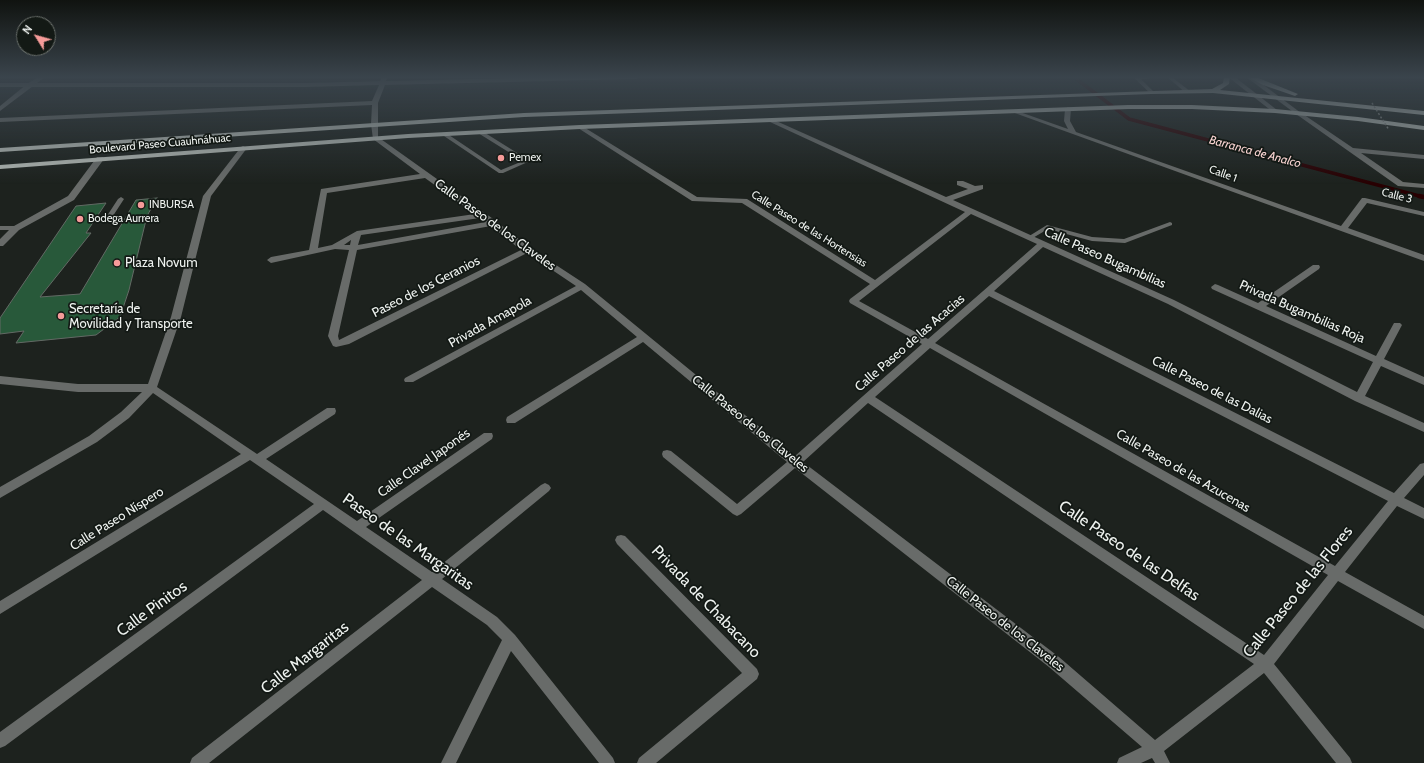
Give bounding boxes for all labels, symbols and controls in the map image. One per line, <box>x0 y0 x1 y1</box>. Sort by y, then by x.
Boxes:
north arrow <box>16 16 56 56</box>
text: N <box>19 22 35 37</box>
street label: Boulevard Paseo Cuauhnáhuac <box>89 131 231 157</box>
water label: Barranca de Analco <box>1207 133 1303 171</box>
place label: Pemex <box>509 151 541 165</box>
marker: Pemex <box>496 153 506 163</box>
street label: Calle 1 <box>1207 163 1239 185</box>
street label: Calle Paseo de los Claveles <box>431 176 559 274</box>
street label: Calle 3 <box>1380 186 1414 206</box>
street label: Calle Paseo de las Hortensias <box>749 188 869 270</box>
place label: INBURSA <box>149 198 194 212</box>
marker: INBURSA <box>136 200 146 210</box>
place label: Bodega Aurrera <box>88 212 159 226</box>
marker: Bodega Aurrera <box>75 214 85 224</box>
street label: Calle Paseo Bugambilias <box>1042 224 1168 292</box>
street label: Paseo de los Geranios <box>369 253 483 321</box>
place label: Plaza Novum <box>125 255 198 271</box>
marker: Plaza Novum <box>112 258 122 268</box>
street label: Privada Bugambilias Roja <box>1237 277 1367 347</box>
street label: Calle Paseo de las Acacias <box>852 291 968 395</box>
street label: Privada Amapola <box>446 293 534 351</box>
place label: Secretaría de Movilidad y Transporte <box>69 301 193 332</box>
marker: Secretaría de Movilidad y Transporte <box>56 311 66 321</box>
street label: Calle Paseo de las Dalias <box>1149 353 1275 427</box>
street label: Calle Paseo de los Claveles <box>688 372 812 476</box>
street label: Calle Clavel Japonés <box>375 425 473 501</box>
street label: Calle Paseo de las Azucenas <box>1113 426 1253 516</box>
street label: Calle Paseo Níspero <box>67 484 167 554</box>
street label: Paseo de las Margaritas <box>339 490 477 594</box>
street label: Calle Paseo de las Delfas <box>1055 497 1203 605</box>
street label: Calle Paseo de las Flores <box>1239 522 1357 662</box>
street label: Privada de Chabacano <box>647 542 765 662</box>
street label: Calle Paseo de los Claveles <box>943 573 1067 675</box>
street label: Calle Pinitos <box>113 577 191 641</box>
street label: Calle Margaritas <box>257 618 353 698</box>

